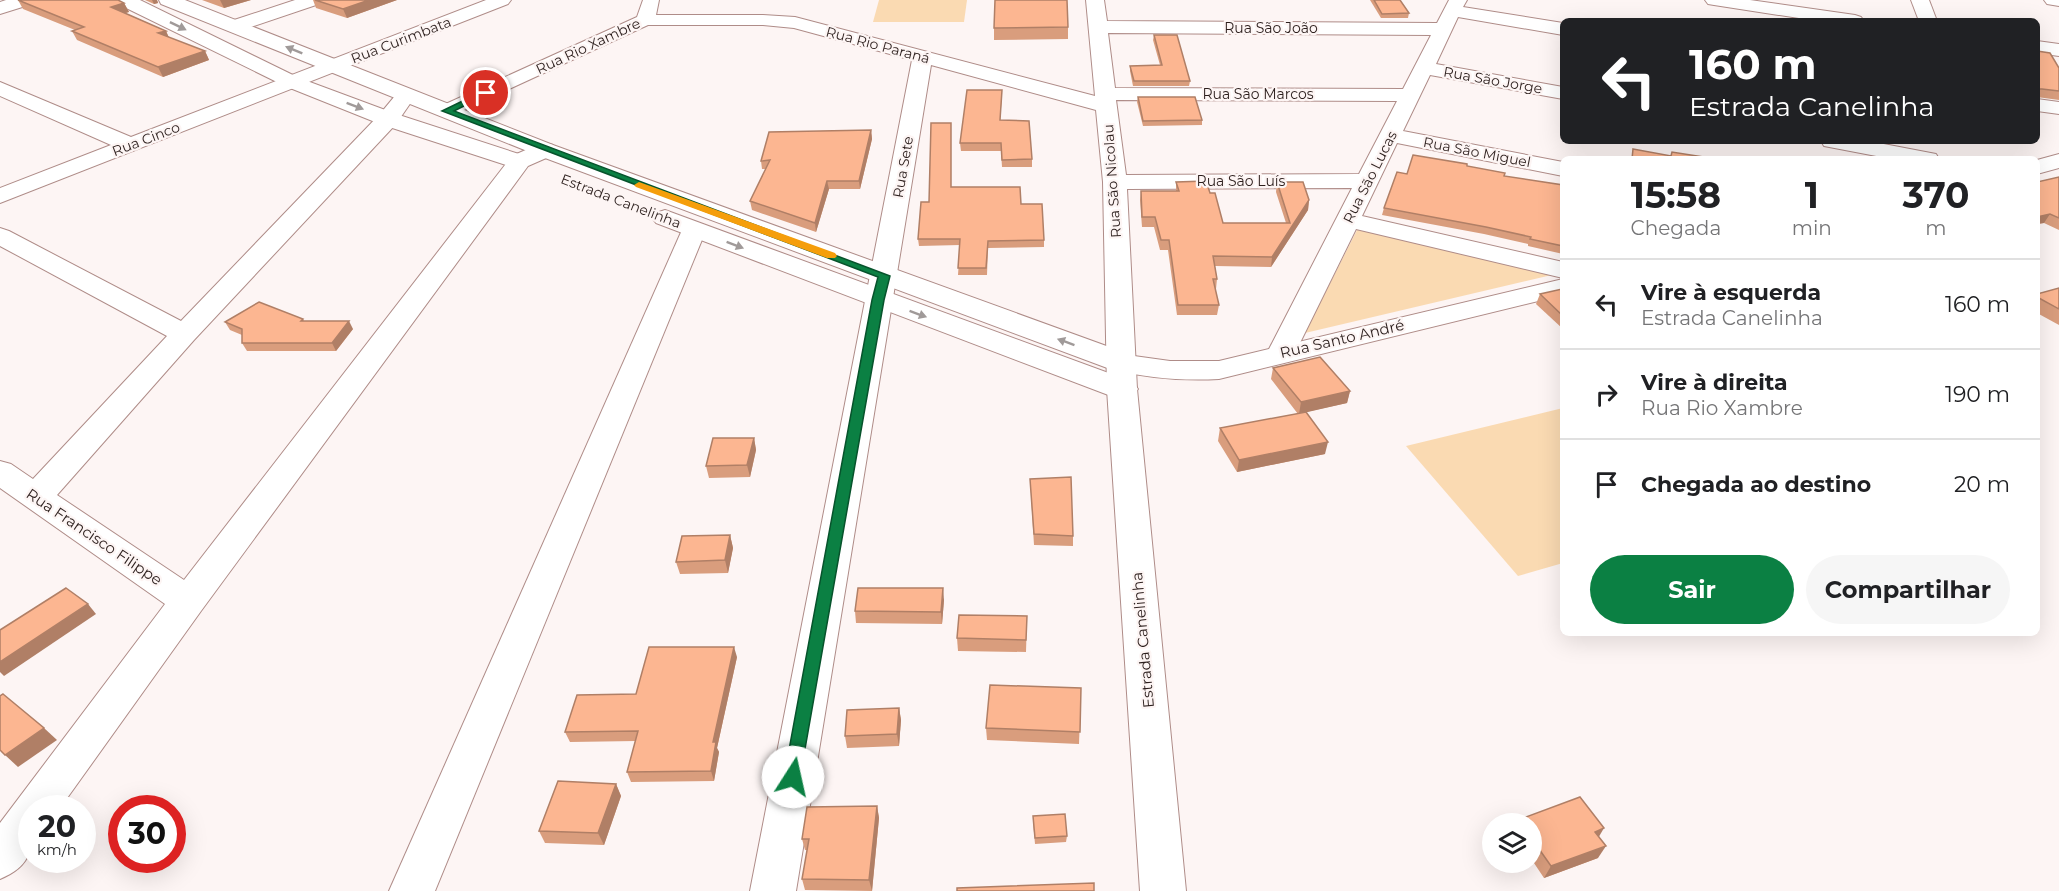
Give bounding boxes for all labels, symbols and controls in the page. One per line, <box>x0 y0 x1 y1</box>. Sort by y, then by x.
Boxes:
street label: Rua Curimbata <box>348 13 454 67</box>
street label: Rua Rio Xambre <box>533 14 643 78</box>
street label: Rua São João <box>1224 19 1318 37</box>
one-way arrow <box>169 21 186 31</box>
street label: Rua Rio Paraná <box>824 22 932 68</box>
text: 160 m <box>1689 38 1817 90</box>
icon: left <box>1590 42 1668 120</box>
one-way arrow <box>285 45 303 55</box>
street label: Rua São Jorge <box>1442 62 1544 98</box>
pin <box>460 67 511 118</box>
icon: arrive <box>469 76 502 109</box>
street label: Rua São Marcos <box>1202 85 1314 103</box>
text: Estrada Canelinha <box>1689 90 1934 123</box>
one-way arrow <box>346 102 364 112</box>
street label: Rua Cinco <box>110 118 183 160</box>
street label: Rua São Nicolau <box>1099 124 1125 238</box>
street label: Rua São Lucas <box>1339 128 1401 226</box>
street label: Rua São Miguel <box>1422 133 1532 171</box>
street label: Rua Sete <box>889 135 917 199</box>
street label: Estrada Canelinha <box>558 170 684 232</box>
street label: Rua São Luís <box>1197 172 1286 190</box>
text: 15:58 <box>1631 173 1721 217</box>
text: 1 <box>1805 173 1819 217</box>
text: 370 <box>1902 173 1969 217</box>
text: Chegada <box>1631 216 1721 240</box>
text: min <box>1792 216 1832 240</box>
text: m <box>1925 216 1947 240</box>
one-way arrow <box>726 241 744 251</box>
text: Vire à esquerda <box>1641 279 1821 306</box>
icon: left <box>1590 288 1623 321</box>
text: 160 m <box>1945 291 2010 318</box>
text: Estrada Canelinha <box>1641 306 1823 330</box>
one-way arrow <box>909 310 927 320</box>
street label: Rua Santo André <box>1278 315 1406 362</box>
one-way arrow <box>1057 336 1075 346</box>
text: Vire à direita <box>1641 369 1788 396</box>
icon: right <box>1590 378 1623 411</box>
text: 190 m <box>1945 381 2010 408</box>
text: Rua Rio Xambre <box>1641 396 1803 420</box>
icon: arrive <box>1590 468 1623 501</box>
text: Chegada ao destino <box>1641 471 1871 498</box>
text: 20 m <box>1954 471 2010 498</box>
street label: Rua Francisco Filippe <box>23 484 166 589</box>
button: Sair <box>1590 555 1794 624</box>
button: Compartilhar <box>1806 555 2010 624</box>
street label: Estrada Canelinha <box>1127 571 1158 709</box>
position arrow <box>761 745 825 809</box>
speed limit sign: 30 <box>108 795 186 873</box>
text: 20 <box>38 808 76 845</box>
map controls <box>1482 813 1542 873</box>
button: layers <box>1482 813 1542 873</box>
text: km/h <box>37 840 77 859</box>

